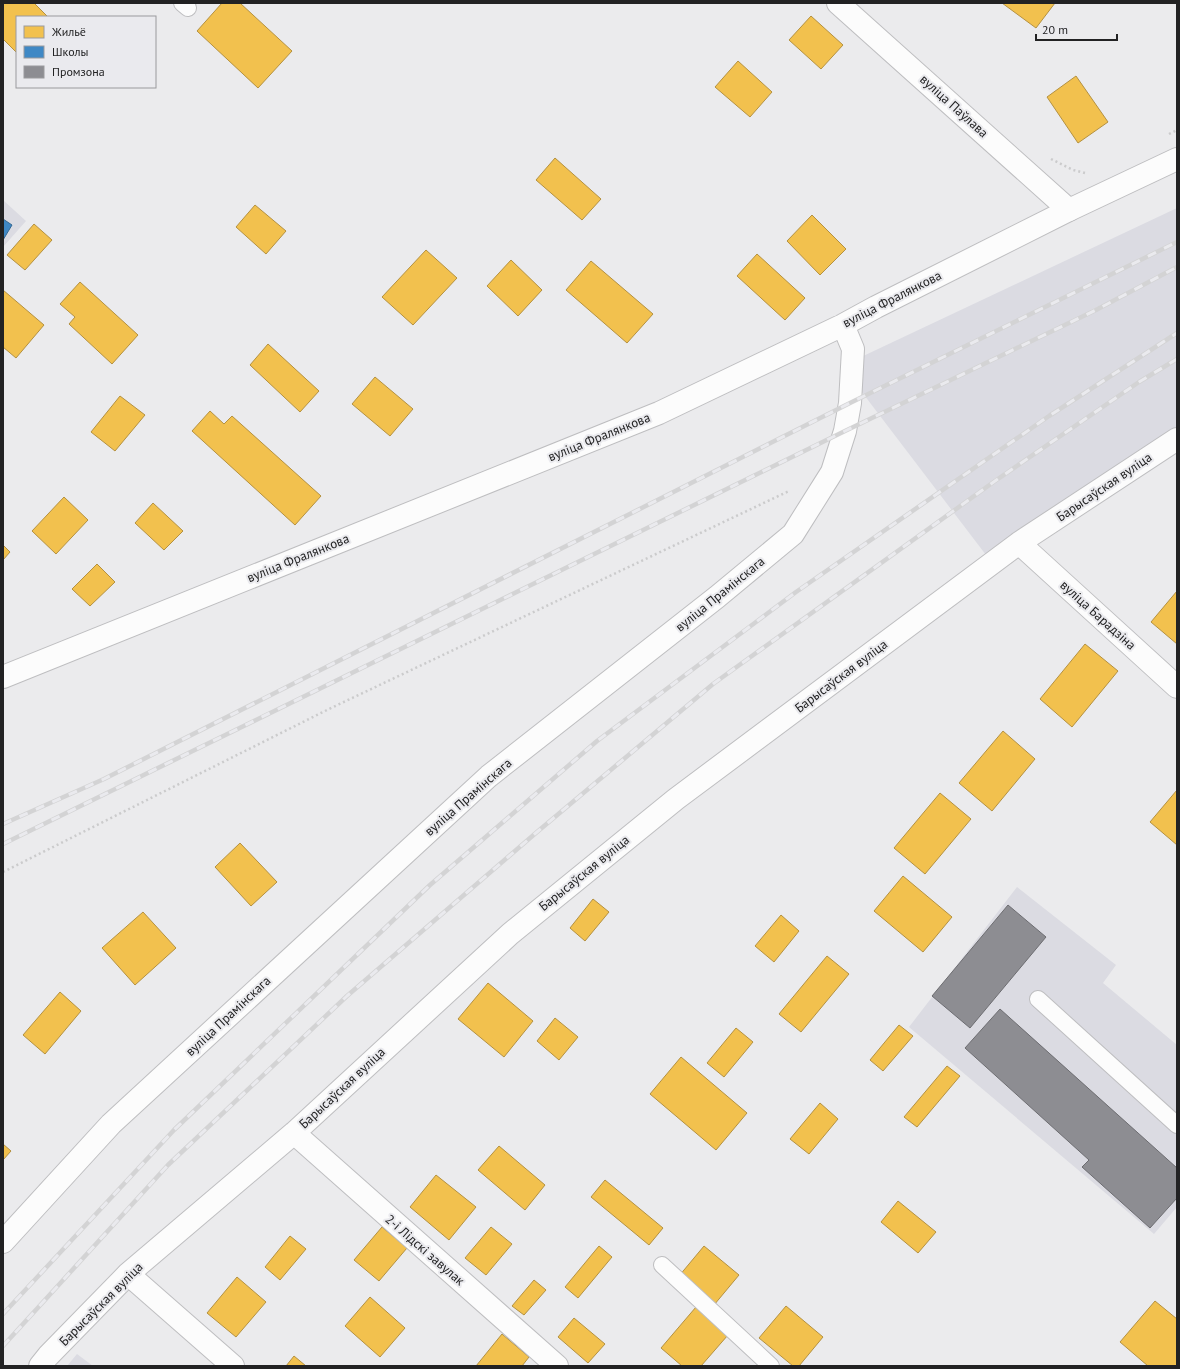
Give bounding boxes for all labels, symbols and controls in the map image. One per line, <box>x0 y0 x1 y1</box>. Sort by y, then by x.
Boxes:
legend <box>16 16 156 88</box>
scale bar <box>1036 16 1117 42</box>
text: 20 m <box>1042 22 1068 37</box>
text: Жильё <box>51 24 86 39</box>
text: Школы <box>52 44 88 59</box>
text: Промзона <box>52 64 105 79</box>
street label: вуліца Паўлава <box>916 71 992 141</box>
street label: вуліца Фралянкова <box>840 267 944 331</box>
street label: вуліца Фралянкова <box>545 409 653 465</box>
street label: Барысаўская вуліца <box>1053 449 1155 525</box>
street label: вуліца Фралянкова <box>244 530 352 586</box>
street label: вуліца Прамінскага <box>672 553 768 635</box>
street label: вуліца Барадзіна <box>1057 576 1139 654</box>
street label: Барысаўская вуліца <box>791 636 891 716</box>
street label: вуліца Прамінскага <box>421 754 515 840</box>
street label: Барысаўская вуліца <box>535 831 633 915</box>
street label: вуліца Прамінскага <box>182 972 274 1060</box>
street label: Барысаўская вуліца <box>295 1044 389 1132</box>
street label: 2-і Лідскі завулак <box>382 1211 469 1290</box>
street label: Барысаўская вуліца <box>56 1259 146 1349</box>

